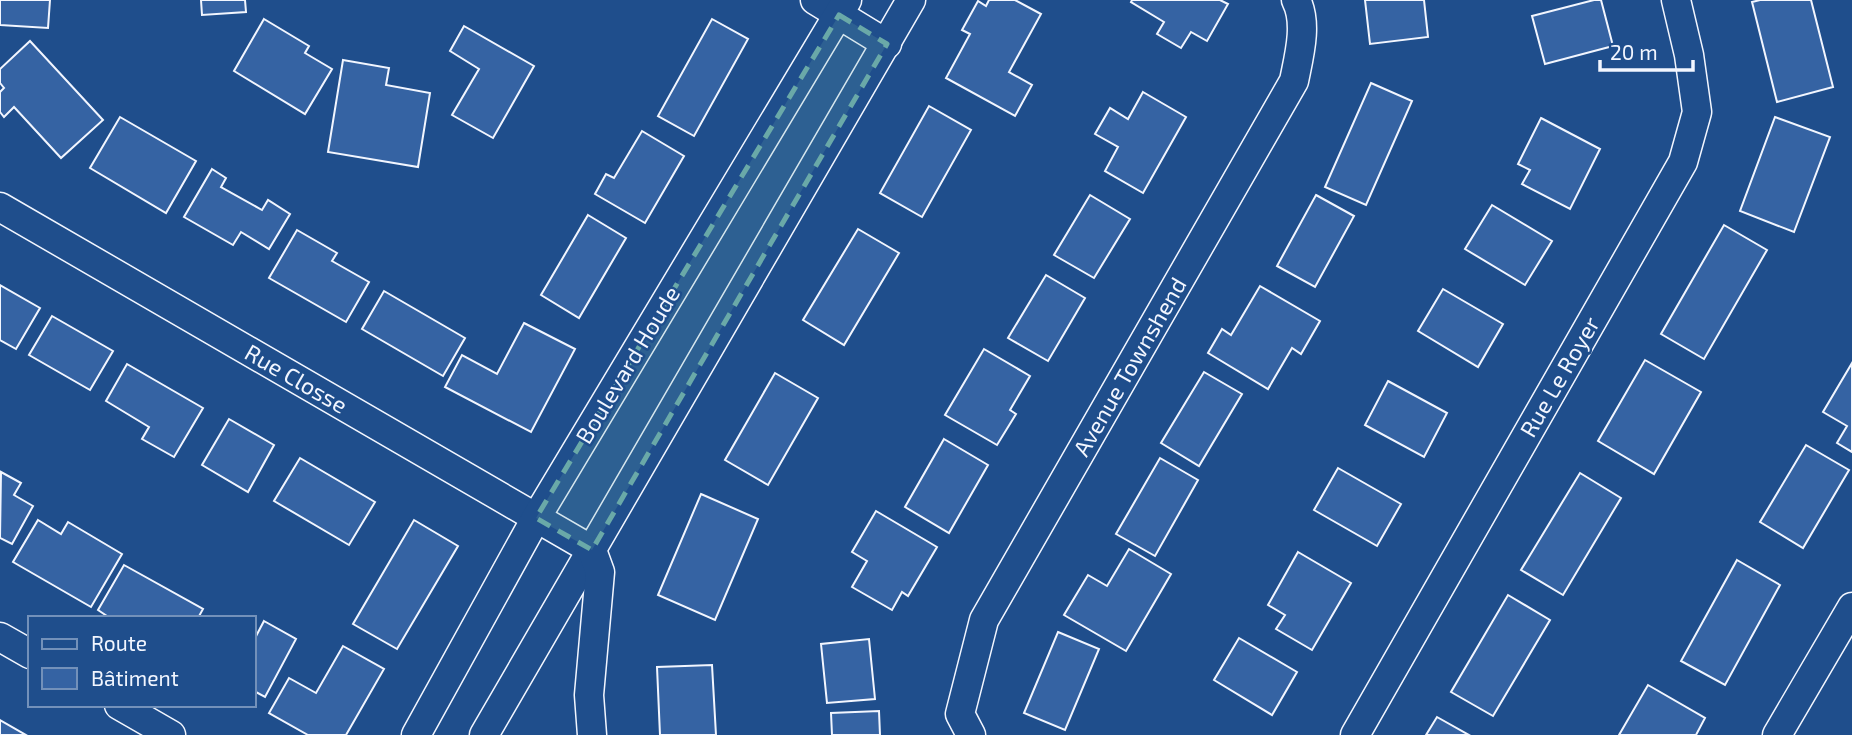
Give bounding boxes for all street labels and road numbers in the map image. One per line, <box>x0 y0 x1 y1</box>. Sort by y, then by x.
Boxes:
street label: Avenue Townshend <box>1067 272 1192 461</box>
street label: Boulevard Houde <box>569 281 685 448</box>
street label: Rue Le Royer <box>1513 311 1605 442</box>
street label: Rue Closse <box>240 338 353 419</box>

